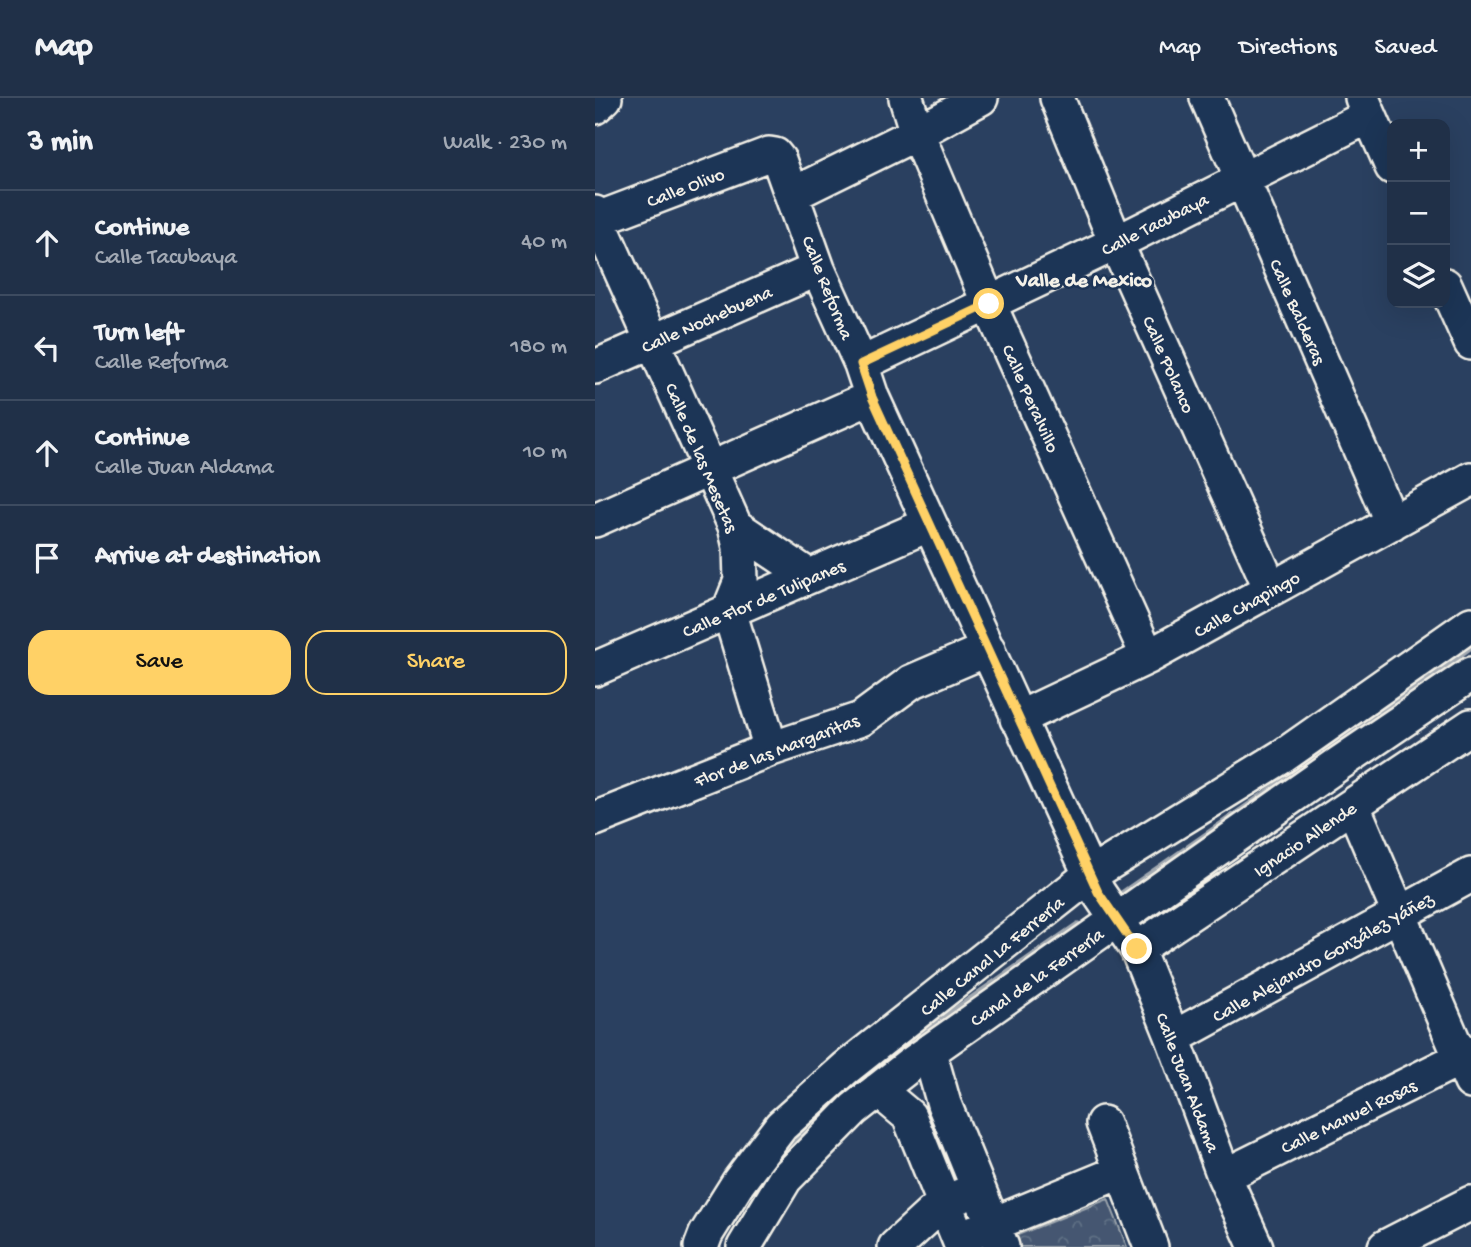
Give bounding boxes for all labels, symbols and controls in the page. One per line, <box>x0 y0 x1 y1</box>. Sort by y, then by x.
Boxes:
text: Map <box>35 29 92 67</box>
text: Map <box>1159 34 1201 63</box>
text: Directions <box>1239 34 1337 63</box>
text: Saved <box>1375 34 1436 63</box>
map controls <box>1387 119 1450 308</box>
button: + <box>1387 119 1450 182</box>
text: 3 min <box>28 126 93 161</box>
text: Walk · 230 m <box>443 130 567 157</box>
street label: Calle Olivo <box>644 164 729 215</box>
button: − <box>1387 182 1450 245</box>
street label: Calle Tacubaya <box>1098 189 1214 263</box>
text: Continue <box>95 214 189 245</box>
icon: ahead <box>28 224 66 262</box>
text: 40 m <box>521 229 567 256</box>
street label: Calle Reforma <box>795 233 858 345</box>
text: Calle Tacubaya <box>95 245 237 272</box>
button: layers <box>1387 245 1450 308</box>
street label: Calle Balderas <box>1262 256 1330 370</box>
district label: Valle de Mexico <box>1015 270 1152 295</box>
street label: Calle Nochebuena <box>639 282 778 360</box>
route start <box>973 288 1004 319</box>
street label: Calle Polanco <box>1135 313 1199 418</box>
text: Turn left <box>95 319 183 350</box>
icon: left <box>28 329 66 367</box>
text: 180 m <box>510 334 567 361</box>
street label: Calle Peralvillo <box>995 342 1063 457</box>
text: Calle Reforma <box>95 350 228 377</box>
street label: Calle de las Mesetas <box>658 380 742 538</box>
text: Continue <box>95 424 189 455</box>
icon: ahead <box>28 434 66 472</box>
text: 10 m <box>523 439 567 466</box>
text: Calle Juan Aldama <box>95 455 274 482</box>
icon: arrive <box>28 539 66 577</box>
text: Arrive at destination <box>95 542 320 573</box>
street label: Calle Flor de Tulipanes <box>680 555 850 645</box>
street label: Calle Chapingo <box>1191 567 1305 645</box>
button: Save <box>28 630 291 695</box>
button: Share <box>305 630 567 695</box>
street label: Flor de las Margaritas <box>691 710 864 795</box>
street label: Ignacio Allende <box>1250 798 1362 884</box>
street label: Calle Alejandro González Yáñez <box>1209 888 1439 1030</box>
street label: Calle Canal La Ferrería <box>916 892 1071 1023</box>
street label: Canal de la Ferrería <box>967 923 1110 1034</box>
route end <box>1121 933 1152 964</box>
street label: Calle Juan Aldama <box>1149 1010 1223 1158</box>
street label: Calle Manuel Rosas <box>1278 1075 1422 1161</box>

